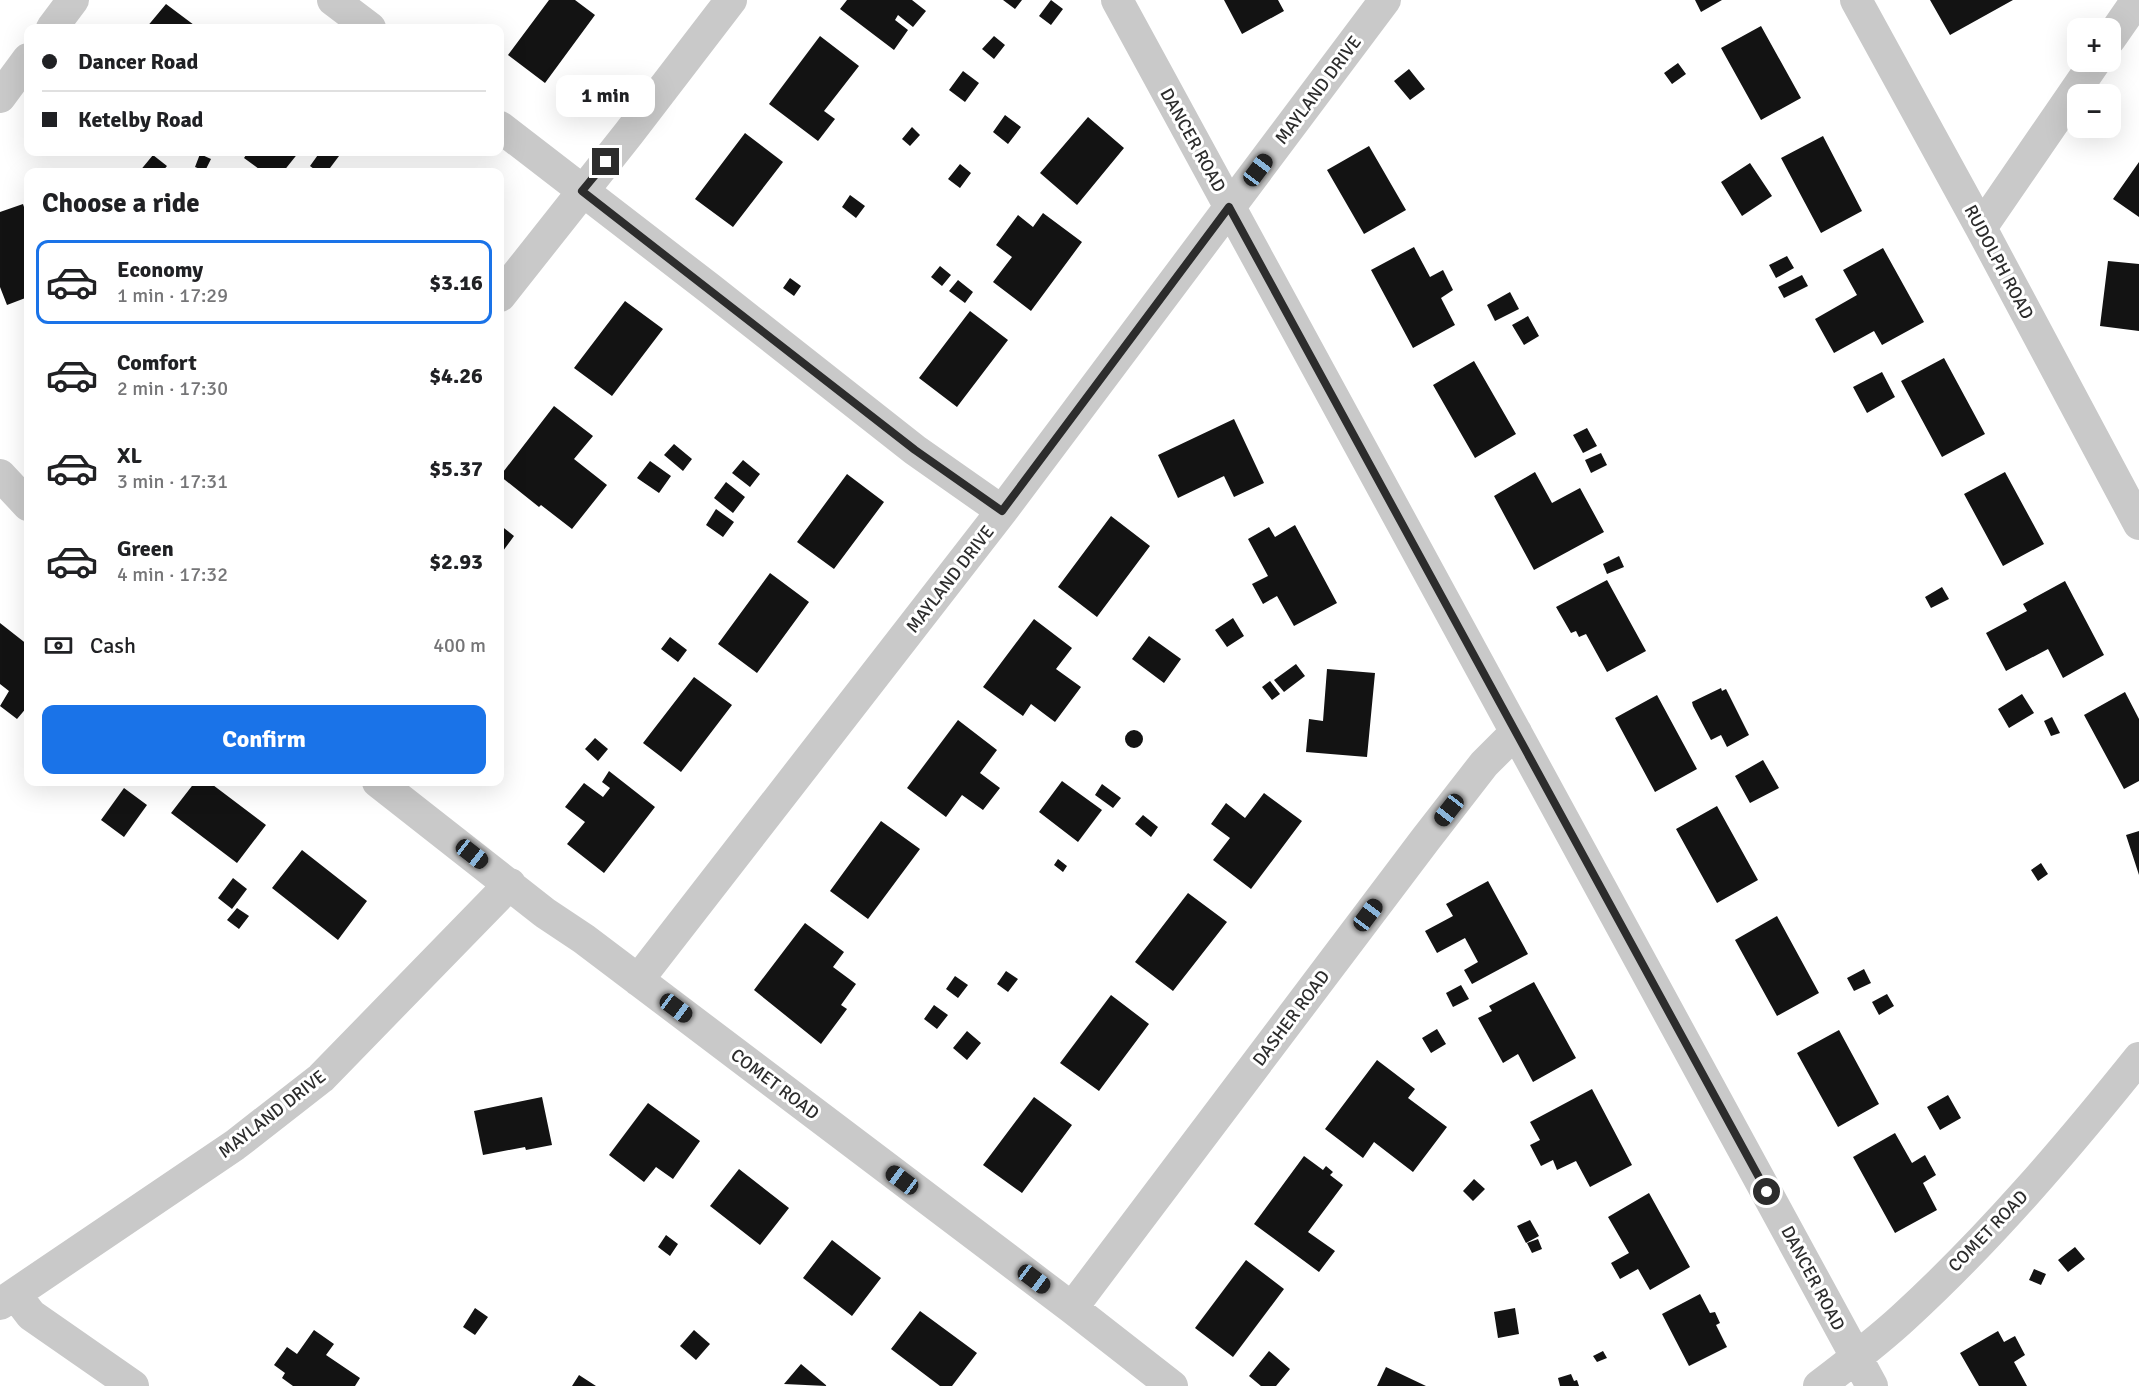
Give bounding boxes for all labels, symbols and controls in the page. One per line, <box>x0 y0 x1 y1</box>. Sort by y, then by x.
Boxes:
map controls <box>2067 18 2121 138</box>
button: + <box>2067 18 2121 72</box>
street label: MAYLAND DRIVE <box>1270 31 1366 149</box>
text: Dancer Road <box>78 48 198 75</box>
callout: 1 min <box>556 75 656 117</box>
text: 1 min <box>581 83 630 108</box>
street label: DANCER ROAD <box>1155 84 1231 196</box>
button: − <box>2067 84 2121 138</box>
text: Ketelby Road <box>78 106 203 133</box>
route end <box>592 148 619 175</box>
car <box>1240 150 1276 190</box>
text: Choose a ride <box>42 187 200 220</box>
street label: RUDOLPH ROAD <box>1960 201 2038 323</box>
icon: car <box>45 255 99 309</box>
text: Economy <box>117 256 203 283</box>
text: $3.16 <box>429 269 483 296</box>
text: 1 min · 17:29 <box>117 283 228 308</box>
icon: car <box>45 348 99 402</box>
text: Comfort <box>117 349 197 376</box>
text: $4.26 <box>429 362 483 389</box>
text: 2 min · 17:30 <box>117 376 228 401</box>
icon: car <box>45 441 99 495</box>
text: XL <box>117 442 142 469</box>
text: $5.37 <box>429 455 483 482</box>
text: 3 min · 17:31 <box>117 469 228 494</box>
street label: MAYLAND DRIVE <box>901 521 999 637</box>
icon: car <box>45 534 99 588</box>
text: Green <box>117 535 174 562</box>
text: $2.93 <box>429 548 483 575</box>
text: 4 min · 17:32 <box>117 562 228 587</box>
icon: cash <box>42 629 75 662</box>
text: Cash <box>90 632 136 659</box>
text: 400 m <box>433 633 486 658</box>
button: Confirm <box>42 705 486 774</box>
car <box>1431 790 1467 830</box>
car <box>452 836 492 872</box>
car <box>1350 895 1386 935</box>
street label: DASHER ROAD <box>1248 966 1334 1070</box>
car <box>656 990 696 1026</box>
street label: COMET ROAD <box>726 1044 824 1124</box>
street label: MAYLAND DRIVE <box>214 1065 330 1163</box>
car <box>882 1162 922 1198</box>
route start <box>1753 1178 1780 1205</box>
street label: COMET ROAD <box>1944 1186 2032 1276</box>
street label: DANCER ROAD <box>1776 1222 1850 1334</box>
car <box>1014 1261 1054 1297</box>

